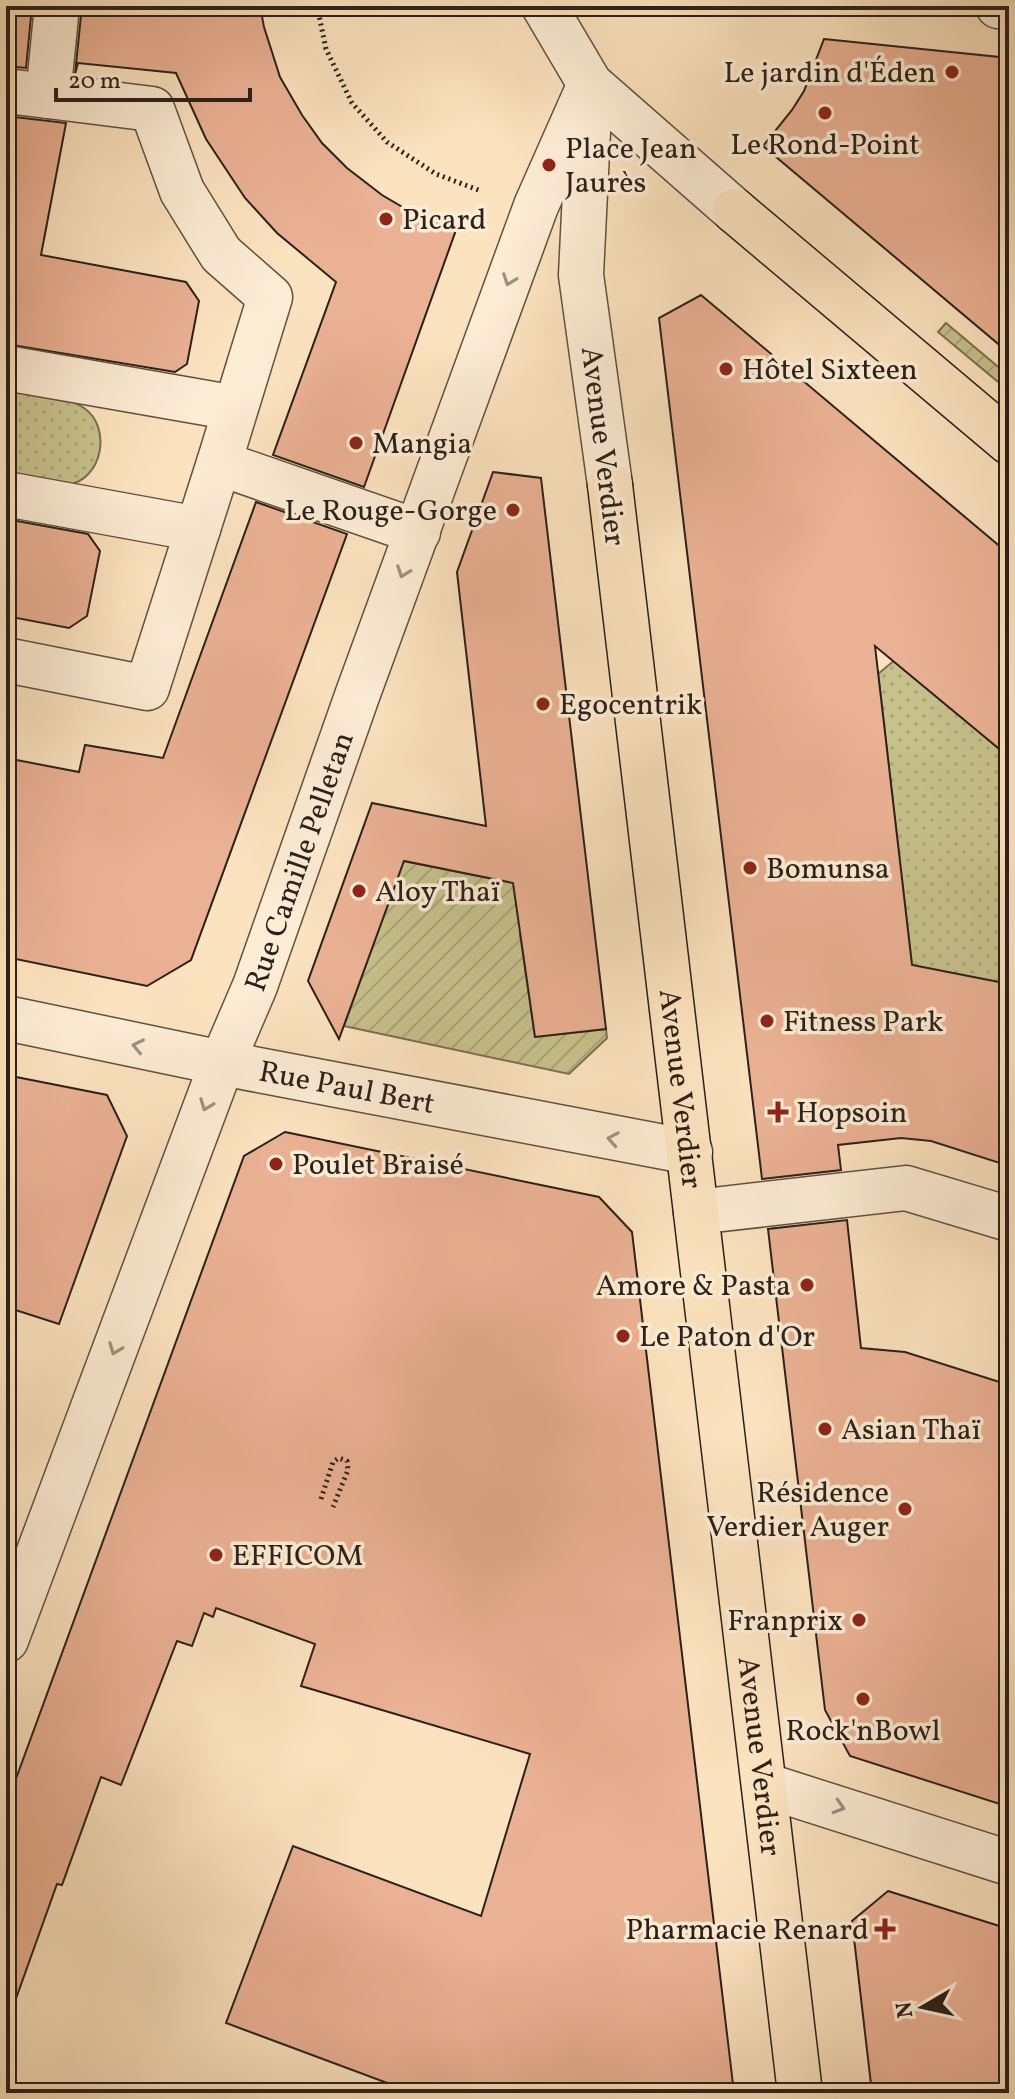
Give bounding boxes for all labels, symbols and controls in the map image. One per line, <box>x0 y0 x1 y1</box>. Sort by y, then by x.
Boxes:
scale bar <box>56 52 250 102</box>
place label: Le jardin d'Éden <box>723 53 936 95</box>
marker: Le jardin d'Éden <box>943 63 961 81</box>
text: 20 m <box>68 65 121 99</box>
marker: Le Rond-Point <box>816 104 834 122</box>
place label: Le Rond-Point <box>730 125 920 167</box>
place label: Place Jean Jaurès <box>565 129 697 205</box>
marker: Place Jean Jaurès <box>540 156 558 174</box>
place label: Picard <box>402 200 486 242</box>
marker: Picard <box>377 210 395 228</box>
one-way arrow <box>503 272 519 286</box>
street label: Avenue Verdier <box>569 344 635 548</box>
place label: Hôtel Sixteen <box>742 350 918 392</box>
marker: Hôtel Sixteen <box>717 360 735 378</box>
place label: Mangia <box>372 424 472 466</box>
marker: Mangia <box>347 434 365 452</box>
place label: Le Rouge-Gorge <box>284 491 497 533</box>
marker: Le Rouge-Gorge <box>504 501 522 519</box>
one-way arrow <box>396 564 412 578</box>
place label: Egocentrik <box>559 685 702 727</box>
marker: Egocentrik <box>534 695 552 713</box>
street label: Rue Camille Pelletan <box>236 726 366 998</box>
place label: Bomunsa <box>766 849 890 891</box>
marker: Bomunsa <box>741 859 759 877</box>
place label: Aloy Thaï <box>375 872 500 914</box>
marker: Aloy Thaï <box>350 882 368 900</box>
street label: Avenue Verdier <box>647 987 712 1191</box>
place label: Fitness Park <box>783 1002 944 1044</box>
marker: Fitness Park <box>758 1012 776 1030</box>
one-way arrow <box>131 1038 145 1055</box>
street label: Rue Paul Bert <box>255 1051 438 1126</box>
place label: Hopsoin <box>796 1093 907 1135</box>
one-way arrow <box>200 1097 216 1111</box>
marker: Hopsoin <box>767 1101 789 1123</box>
one-way arrow <box>606 1131 620 1148</box>
place label: Poulet Braisé <box>292 1145 464 1187</box>
marker: Poulet Braisé <box>267 1155 285 1173</box>
place label: Amore & Pasta <box>596 1266 791 1308</box>
marker: Amore & Pasta <box>798 1276 816 1294</box>
place label: Le Paton d'Or <box>639 1317 815 1359</box>
marker: Le Paton d'Or <box>614 1327 632 1345</box>
one-way arrow <box>108 1341 125 1355</box>
place label: Asian Thaï <box>841 1410 981 1452</box>
marker: Asian Thaï <box>816 1420 834 1438</box>
place label: Résidence Verdier Auger <box>706 1473 889 1549</box>
marker: Résidence Verdier Auger <box>896 1500 914 1518</box>
place label: EFFICOM <box>232 1536 363 1578</box>
marker: EFFICOM <box>207 1546 225 1564</box>
place label: Franprix <box>727 1601 843 1643</box>
marker: Franprix <box>850 1611 868 1629</box>
street label: Avenue Verdier <box>726 1654 791 1858</box>
marker: Rock'nBowl <box>854 1690 872 1708</box>
place label: Rock'nBowl <box>786 1711 940 1753</box>
one-way arrow <box>831 1798 845 1814</box>
place label: Pharmacie Renard <box>626 1910 869 1952</box>
marker: Pharmacie Renard <box>876 1920 894 1938</box>
north arrow <box>883 1967 963 2047</box>
text: N <box>889 1999 922 2020</box>

